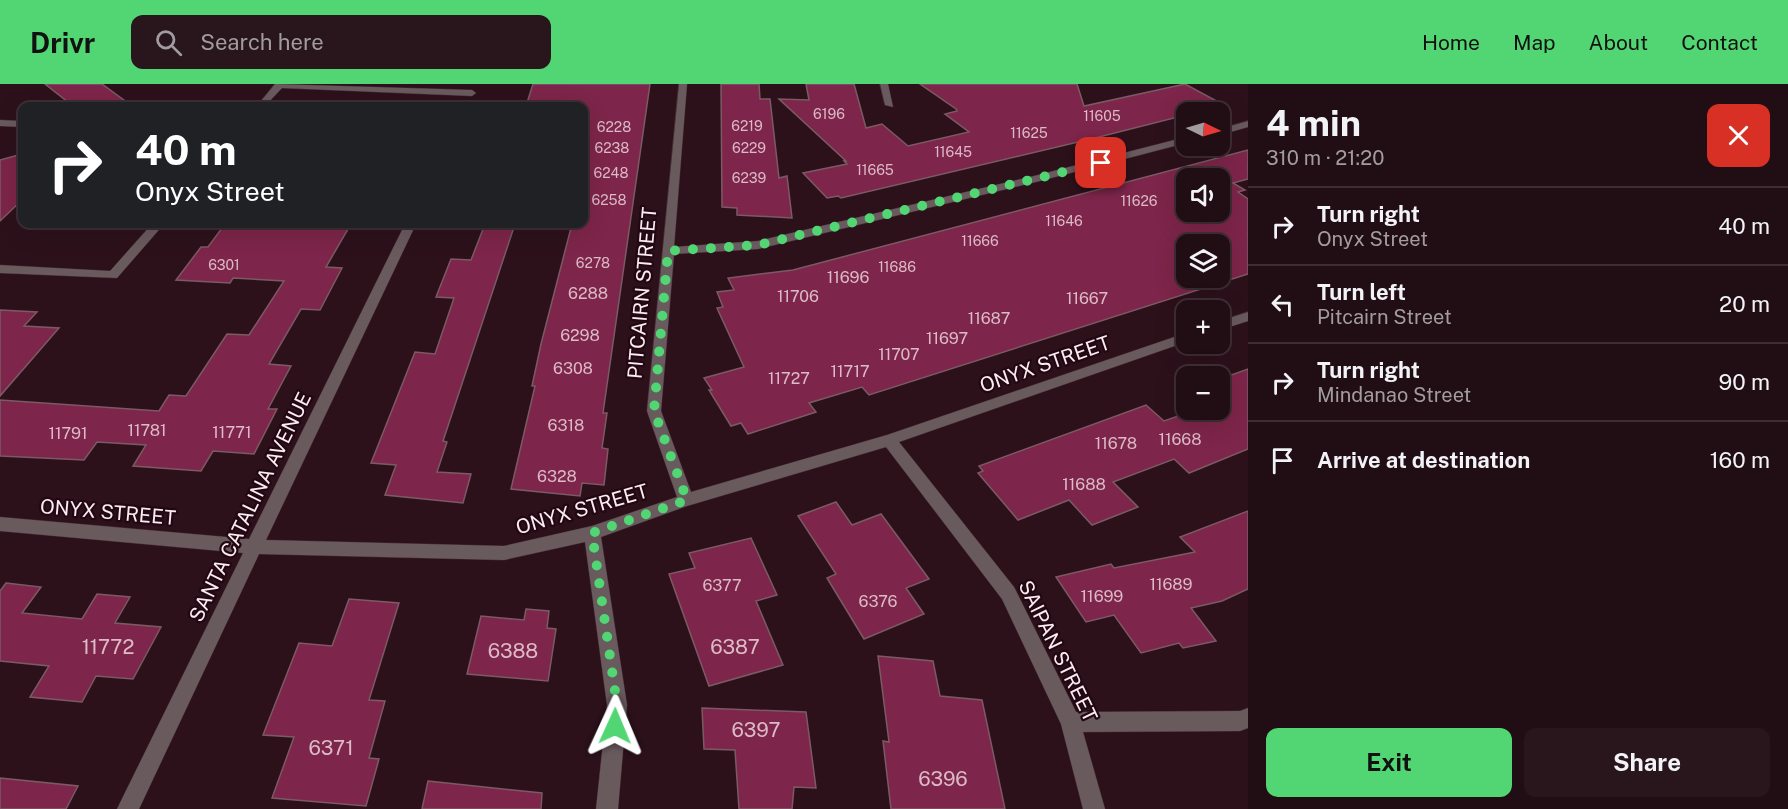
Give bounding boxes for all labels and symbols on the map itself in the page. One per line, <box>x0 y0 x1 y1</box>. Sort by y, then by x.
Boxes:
north arrow <box>1176 102 1230 156</box>
house number: 6196 <box>813 106 845 122</box>
house number: 11605 <box>1083 108 1121 124</box>
house number: 6219 <box>731 118 763 134</box>
house number: 6228 <box>597 119 631 135</box>
house number: 11625 <box>1010 125 1048 141</box>
pin <box>1075 137 1126 188</box>
house number: 6238 <box>595 140 629 156</box>
house number: 6229 <box>732 140 766 156</box>
house number: 11645 <box>934 144 972 160</box>
house number: 11665 <box>856 162 894 178</box>
house number: 6248 <box>594 165 628 181</box>
house number: 6239 <box>732 170 767 186</box>
house number: 6258 <box>591 192 627 208</box>
house number: 11626 <box>1120 193 1158 209</box>
street label: PITCAIRN STREET <box>623 206 661 380</box>
house number: 11646 <box>1045 213 1083 229</box>
house number: 11666 <box>961 233 999 249</box>
house number: 6278 <box>576 255 610 271</box>
house number: 6301 <box>208 257 240 273</box>
house number: 11686 <box>878 259 916 275</box>
house number: 11696 <box>827 268 869 287</box>
house number: 6288 <box>568 284 608 303</box>
house number: 11706 <box>777 287 819 306</box>
house number: 11667 <box>1066 289 1108 308</box>
house number: 11687 <box>968 309 1010 328</box>
house number: 6298 <box>560 326 600 345</box>
house number: 11697 <box>926 329 968 348</box>
street label: ONYX STREET <box>977 330 1114 398</box>
house number: 11707 <box>878 345 920 364</box>
house number: 6308 <box>553 359 593 378</box>
house number: 11717 <box>830 362 870 381</box>
house number: 11727 <box>768 369 810 388</box>
street label: SANTA CATALINA AVENUE <box>184 388 316 626</box>
house number: 6318 <box>548 416 584 435</box>
house number: 11781 <box>127 421 167 440</box>
house number: 11771 <box>212 423 252 442</box>
house number: 11791 <box>49 424 87 443</box>
house number: 11668 <box>1158 430 1202 449</box>
house number: 11678 <box>1095 434 1137 453</box>
house number: 6328 <box>537 467 577 486</box>
house number: 11688 <box>1062 475 1106 494</box>
street label: ONYX STREET <box>513 479 651 539</box>
street label: ONYX STREET <box>39 494 177 530</box>
house number: 11689 <box>1149 575 1193 594</box>
house number: 6377 <box>702 576 742 595</box>
street label: SAIPAN STREET <box>1013 576 1103 726</box>
house number: 11699 <box>1081 587 1123 606</box>
house number: 6376 <box>859 592 897 611</box>
house number: 11772 <box>82 635 134 659</box>
house number: 6387 <box>710 635 760 659</box>
house number: 6388 <box>488 639 538 663</box>
position arrow <box>583 694 647 758</box>
house number: 6397 <box>732 718 780 742</box>
house number: 6371 <box>308 736 354 760</box>
house number: 6396 <box>918 767 968 791</box>

